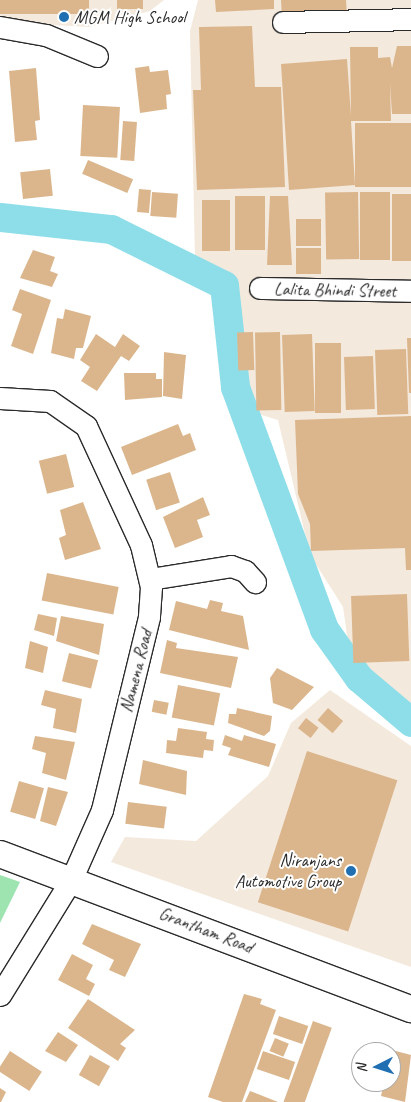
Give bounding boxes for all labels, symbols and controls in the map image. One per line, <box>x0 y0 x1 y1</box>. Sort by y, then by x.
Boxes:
place label: MGM High School <box>74 6 185 28</box>
marker: MGM High School <box>58 11 70 23</box>
street label: Lalita Bhindi Street <box>273 278 397 302</box>
street label: Namena Road <box>115 627 157 715</box>
place label: Niranjans Automotive Group <box>235 850 341 892</box>
marker: Niranjans Automotive Group <box>345 865 357 877</box>
street label: Grantham Road <box>156 902 256 958</box>
north arrow <box>351 1042 401 1092</box>
text: N <box>353 1063 370 1073</box>

